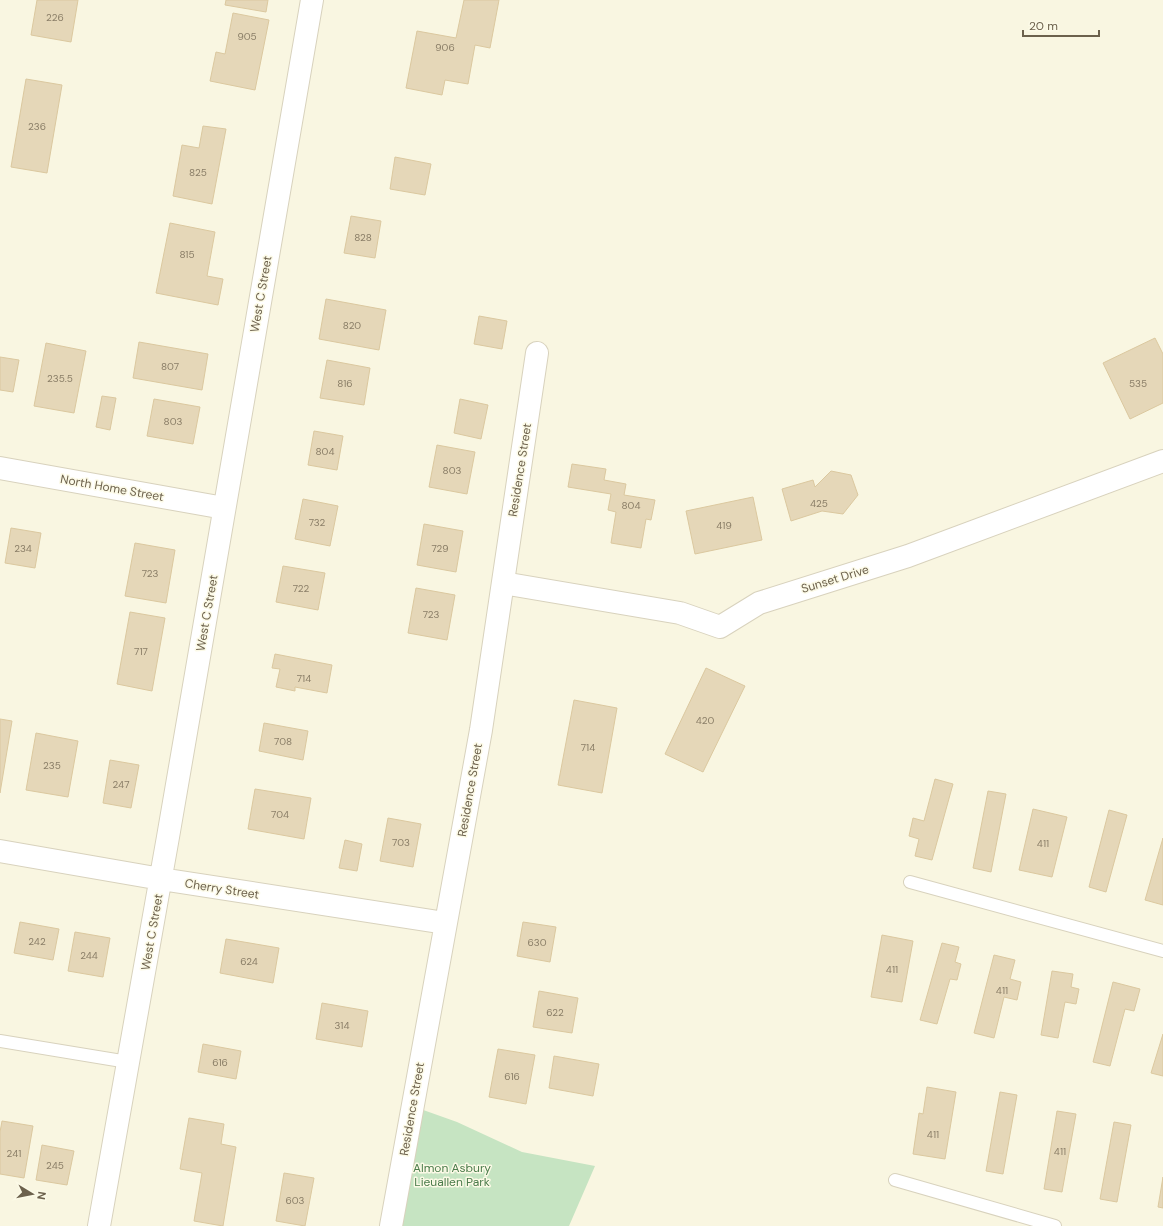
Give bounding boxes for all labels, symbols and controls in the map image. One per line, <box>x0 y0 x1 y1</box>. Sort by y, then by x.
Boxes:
house number: 226 <box>46 11 64 24</box>
scale bar <box>1023 12 1099 38</box>
text: 20 m <box>1029 18 1058 34</box>
house number: 905 <box>237 30 257 43</box>
house number: 906 <box>435 41 455 54</box>
house number: 236 <box>28 120 46 133</box>
house number: 825 <box>189 166 207 179</box>
house number: 828 <box>354 231 372 244</box>
house number: 815 <box>179 248 195 261</box>
street label: West C Street <box>246 254 276 333</box>
house number: 820 <box>343 319 361 332</box>
house number: 807 <box>161 360 179 373</box>
house number: 235.5 <box>47 372 73 385</box>
house number: 816 <box>337 377 353 390</box>
house number: 535 <box>1129 377 1147 390</box>
house number: 803 <box>164 415 182 428</box>
street label: Residence Street <box>505 422 535 518</box>
house number: 804 <box>316 445 335 458</box>
house number: 803 <box>443 464 461 477</box>
street label: North Home Street <box>59 471 165 505</box>
house number: 425 <box>810 497 828 510</box>
house number: 804 <box>622 499 641 512</box>
house number: 732 <box>309 516 326 529</box>
house number: 419 <box>716 519 732 532</box>
house number: 234 <box>14 542 32 555</box>
house number: 729 <box>431 542 449 555</box>
street label: Sunset Drive <box>799 561 871 597</box>
house number: 723 <box>142 567 158 580</box>
street label: West C Street <box>192 573 222 652</box>
house number: 722 <box>293 582 310 595</box>
house number: 723 <box>423 608 439 621</box>
house number: 717 <box>134 645 148 658</box>
house number: 714 <box>297 672 311 685</box>
house number: 420 <box>696 714 714 727</box>
house number: 708 <box>274 735 292 748</box>
house number: 714 <box>581 741 595 754</box>
street label: Residence Street <box>454 742 486 838</box>
house number: 235 <box>43 759 61 772</box>
house number: 247 <box>113 778 130 791</box>
house number: 704 <box>271 808 289 821</box>
house number: 703 <box>392 836 410 849</box>
house number: 411 <box>1037 837 1049 850</box>
street label: Cherry Street <box>184 875 261 903</box>
street label: West C Street <box>137 892 167 971</box>
house number: 242 <box>28 935 46 948</box>
house number: 630 <box>527 936 547 949</box>
house number: 244 <box>80 949 98 962</box>
house number: 624 <box>240 955 258 968</box>
house number: 411 <box>886 963 898 976</box>
house number: 411 <box>996 984 1008 997</box>
house number: 622 <box>546 1006 564 1019</box>
house number: 314 <box>335 1019 349 1032</box>
house number: 616 <box>212 1056 228 1069</box>
street label: Residence Street <box>396 1061 428 1157</box>
house number: 616 <box>504 1070 520 1083</box>
house number: 411 <box>927 1128 939 1141</box>
house number: 411 <box>1054 1145 1066 1158</box>
house number: 241 <box>7 1147 21 1160</box>
house number: 245 <box>46 1159 64 1172</box>
park label: Almon Asbury Lieuallen Park <box>413 1160 491 1190</box>
north arrow <box>12 1174 52 1214</box>
text: N <box>34 1191 49 1201</box>
house number: 603 <box>285 1194 305 1207</box>

